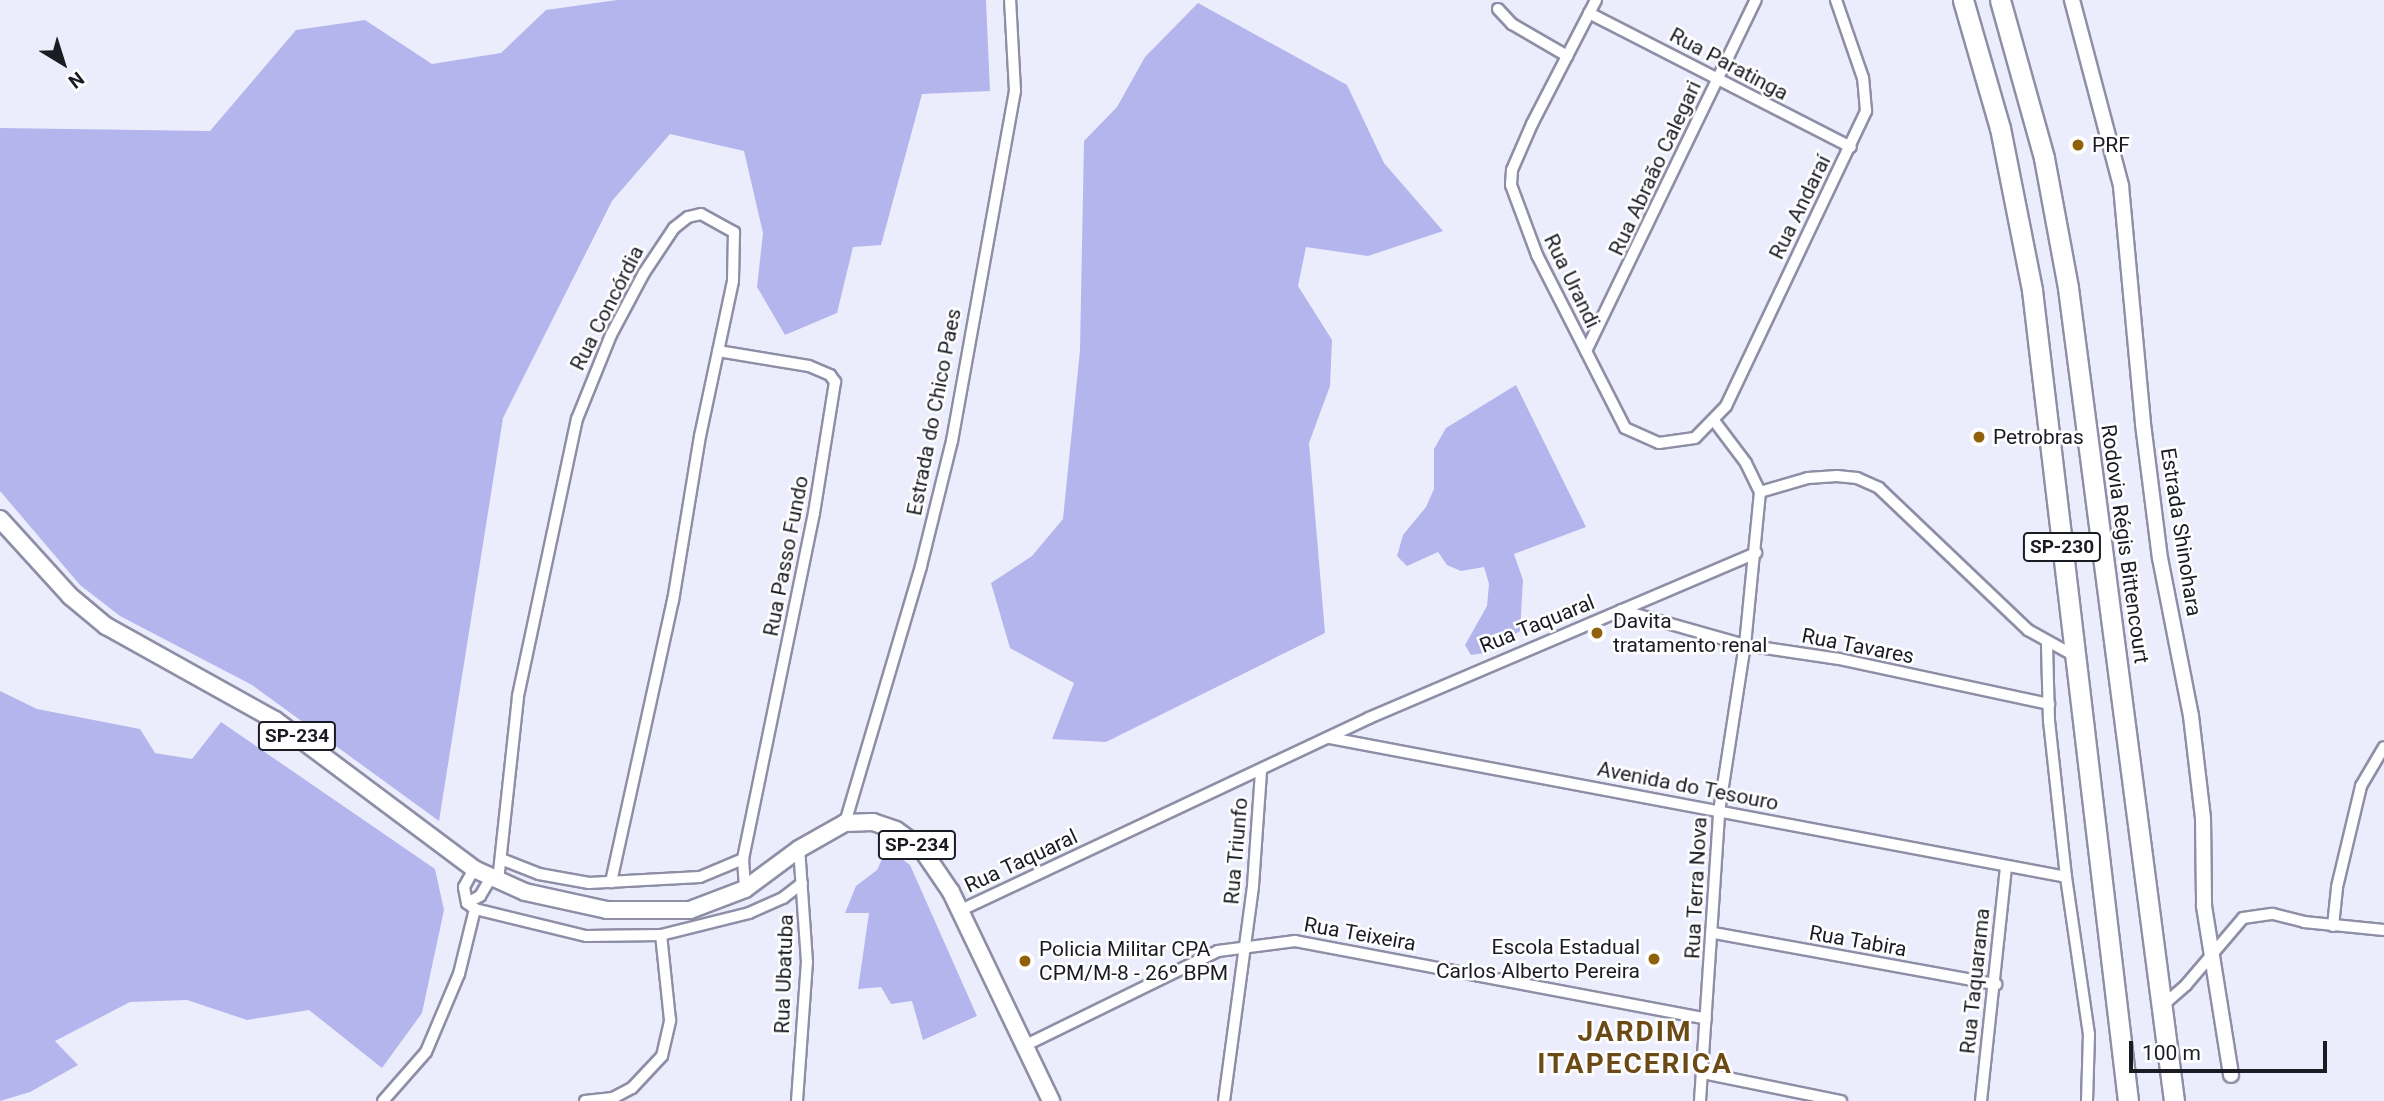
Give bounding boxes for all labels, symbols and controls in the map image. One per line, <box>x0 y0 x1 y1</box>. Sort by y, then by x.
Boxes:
street label: Rua Paratinga <box>1665 22 1793 106</box>
north arrow <box>28 28 98 98</box>
text: N <box>64 67 89 93</box>
street label: Rua Abraão Calegari <box>1603 77 1707 259</box>
place label: PRF <box>2092 132 2130 158</box>
marker: PRF <box>2070 137 2086 153</box>
street label: Rua Andaraí <box>1764 151 1836 263</box>
street label: Rua Urandi <box>1538 230 1606 332</box>
street label: Rua Concórdia <box>565 241 649 375</box>
street label: Estrada do Chico Paes <box>902 306 966 518</box>
street label: Rodovia Régis Bittencourt <box>2096 423 2154 665</box>
place label: Petrobras <box>1993 424 2084 450</box>
marker: Petrobras <box>1971 429 1987 445</box>
street label: Estrada Shinohara <box>2155 446 2207 618</box>
street label: Rua Passo Fundo <box>758 474 814 638</box>
road number: SP-230 <box>2022 532 2102 562</box>
street label: Rua Taquaral <box>1476 589 1598 659</box>
place label: Davita tratamento renal <box>1613 608 1767 658</box>
marker: Davita tratamento renal <box>1587 623 1607 643</box>
street label: Rua Tavares <box>1800 623 1916 669</box>
road number: SP-234 <box>257 720 337 751</box>
street label: Avenida do Tesouro <box>1595 756 1781 816</box>
street label: Rua Triunfo <box>1219 796 1253 906</box>
street label: Rua Terra Nova <box>1680 816 1712 960</box>
street label: Rua Taquaral <box>960 824 1082 898</box>
road number: SP-234 <box>877 830 957 860</box>
street label: Rua Taquarama <box>1955 907 1995 1055</box>
street label: Rua Teixeira <box>1302 912 1418 956</box>
street label: Rua Ubatuba <box>769 914 799 1034</box>
street label: Rua Tabira <box>1807 920 1909 962</box>
place label: Escola Estadual Carlos Alberto Pereira <box>1436 934 1640 984</box>
place label: Policia Militar CPA CPM/M-8 - 26º BPM <box>1039 936 1228 986</box>
marker: Escola Estadual Carlos Alberto Pereira <box>1646 951 1662 967</box>
marker: Policia Militar CPA CPM/M-8 - 26º BPM <box>1017 953 1033 969</box>
district label: JARDIM ITAPECERICA <box>1539 1015 1731 1081</box>
scale bar <box>2132 1028 2330 1072</box>
text: 100 m <box>2142 1041 2201 1065</box>

